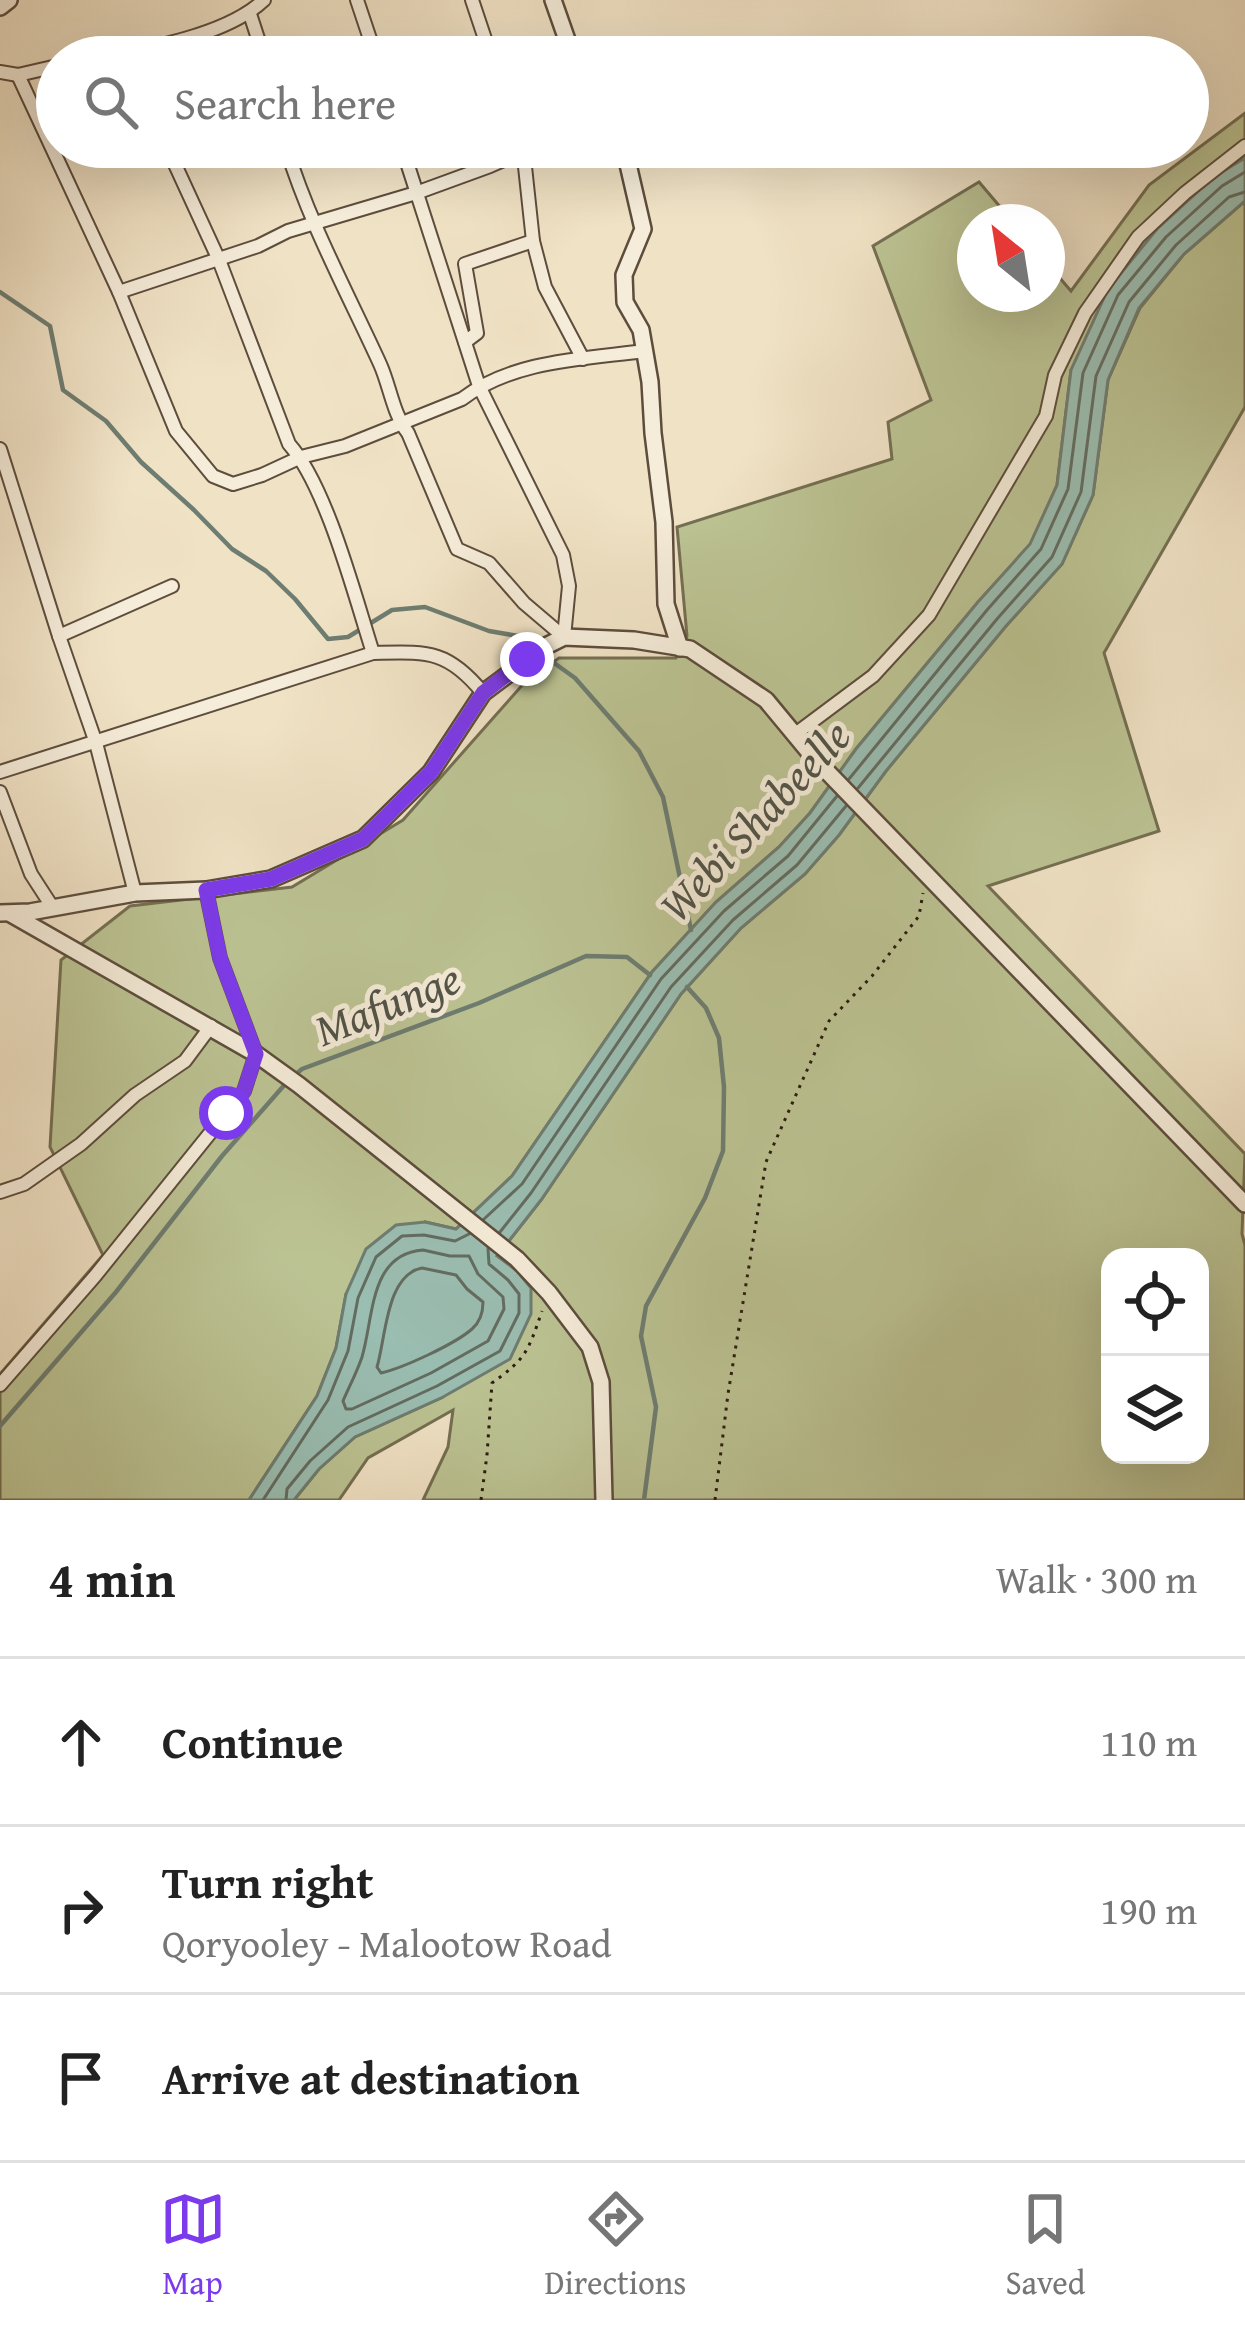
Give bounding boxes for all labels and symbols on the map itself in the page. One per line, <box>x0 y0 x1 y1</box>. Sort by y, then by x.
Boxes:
north arrow <box>957 204 1065 312</box>
route end <box>500 632 554 686</box>
water label: Webi Shabeelle <box>643 704 865 936</box>
water label: Mafunge <box>304 944 470 1062</box>
route start <box>199 1086 253 1140</box>

